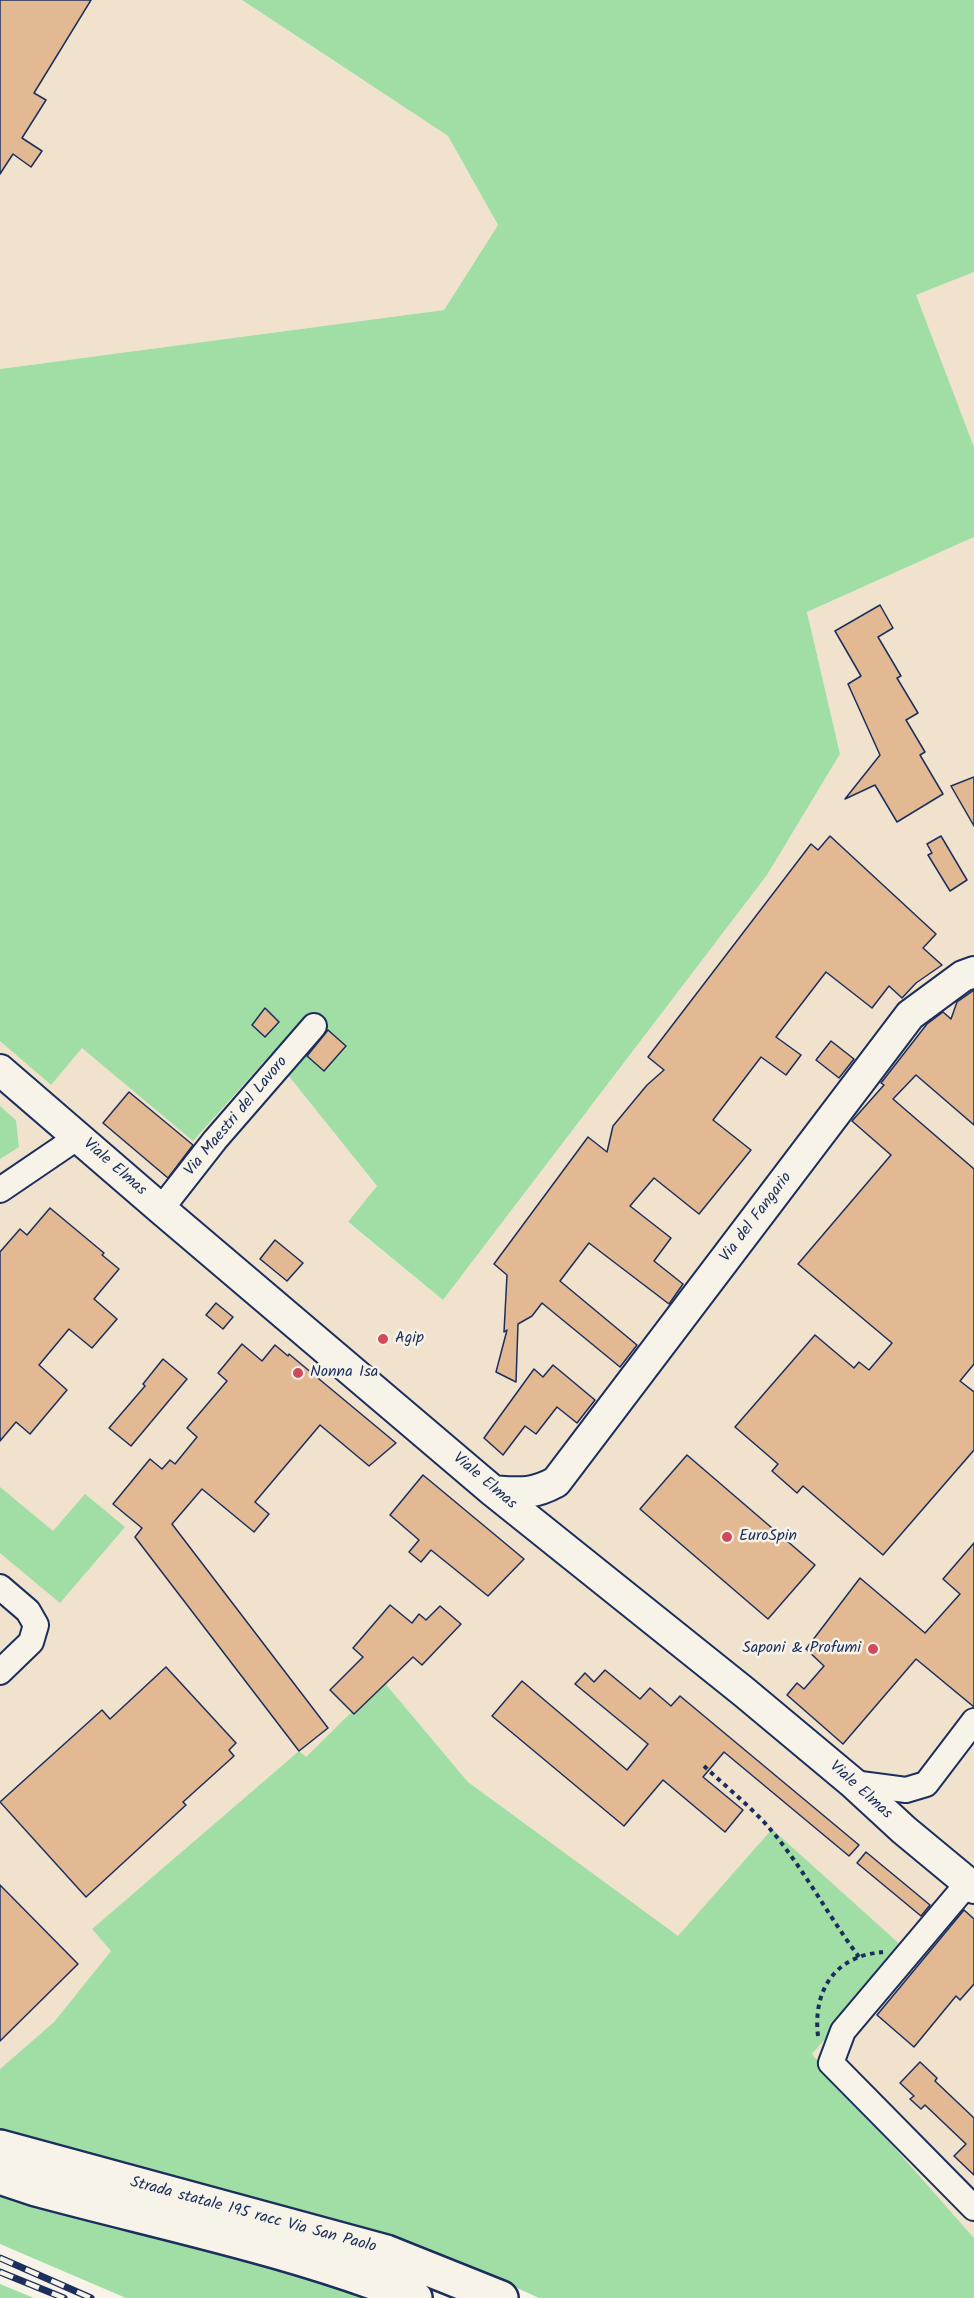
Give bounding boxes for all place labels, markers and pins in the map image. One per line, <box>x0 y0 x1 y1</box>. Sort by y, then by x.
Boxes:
place label: Agip <box>395 1329 424 1349</box>
marker: Agip <box>376 1332 390 1346</box>
place label: Nonna Isa <box>310 1363 378 1383</box>
marker: Nonna Isa <box>291 1366 305 1380</box>
place label: EuroSpin <box>739 1527 797 1547</box>
marker: EuroSpin <box>720 1530 734 1544</box>
place label: Saponi & Profumi <box>742 1639 861 1659</box>
marker: Saponi & Profumi <box>866 1642 880 1656</box>

